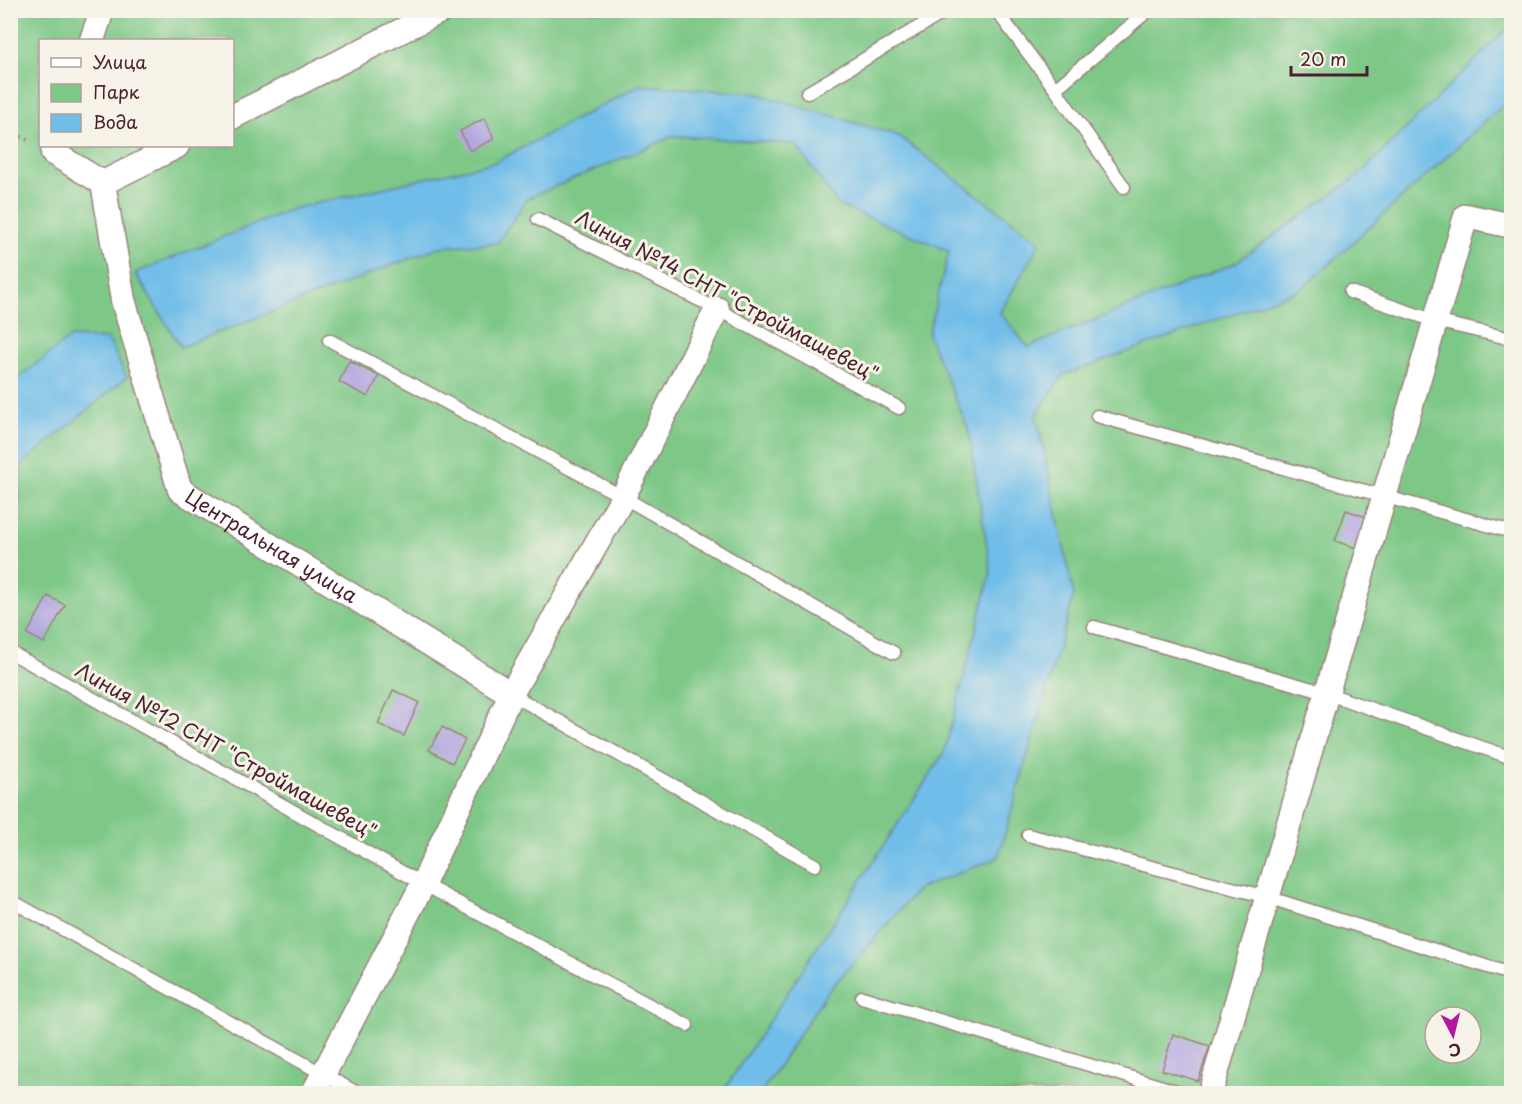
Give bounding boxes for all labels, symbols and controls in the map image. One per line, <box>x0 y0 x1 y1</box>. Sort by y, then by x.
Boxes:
legend <box>39 39 234 147</box>
scale bar <box>1291 39 1368 77</box>
text: 20 m <box>1300 45 1346 72</box>
text: Улица <box>93 48 147 75</box>
text: Парк <box>93 78 140 105</box>
text: Вода <box>93 108 138 135</box>
street label: Линия №14 СНТ "Строймашевец" <box>571 202 884 388</box>
street label: Центральная улица <box>180 481 364 610</box>
street label: Линия №12 СНТ "Строймашевец" <box>70 655 383 846</box>
north arrow <box>1423 1005 1483 1065</box>
text: С <box>1448 1038 1462 1064</box>

